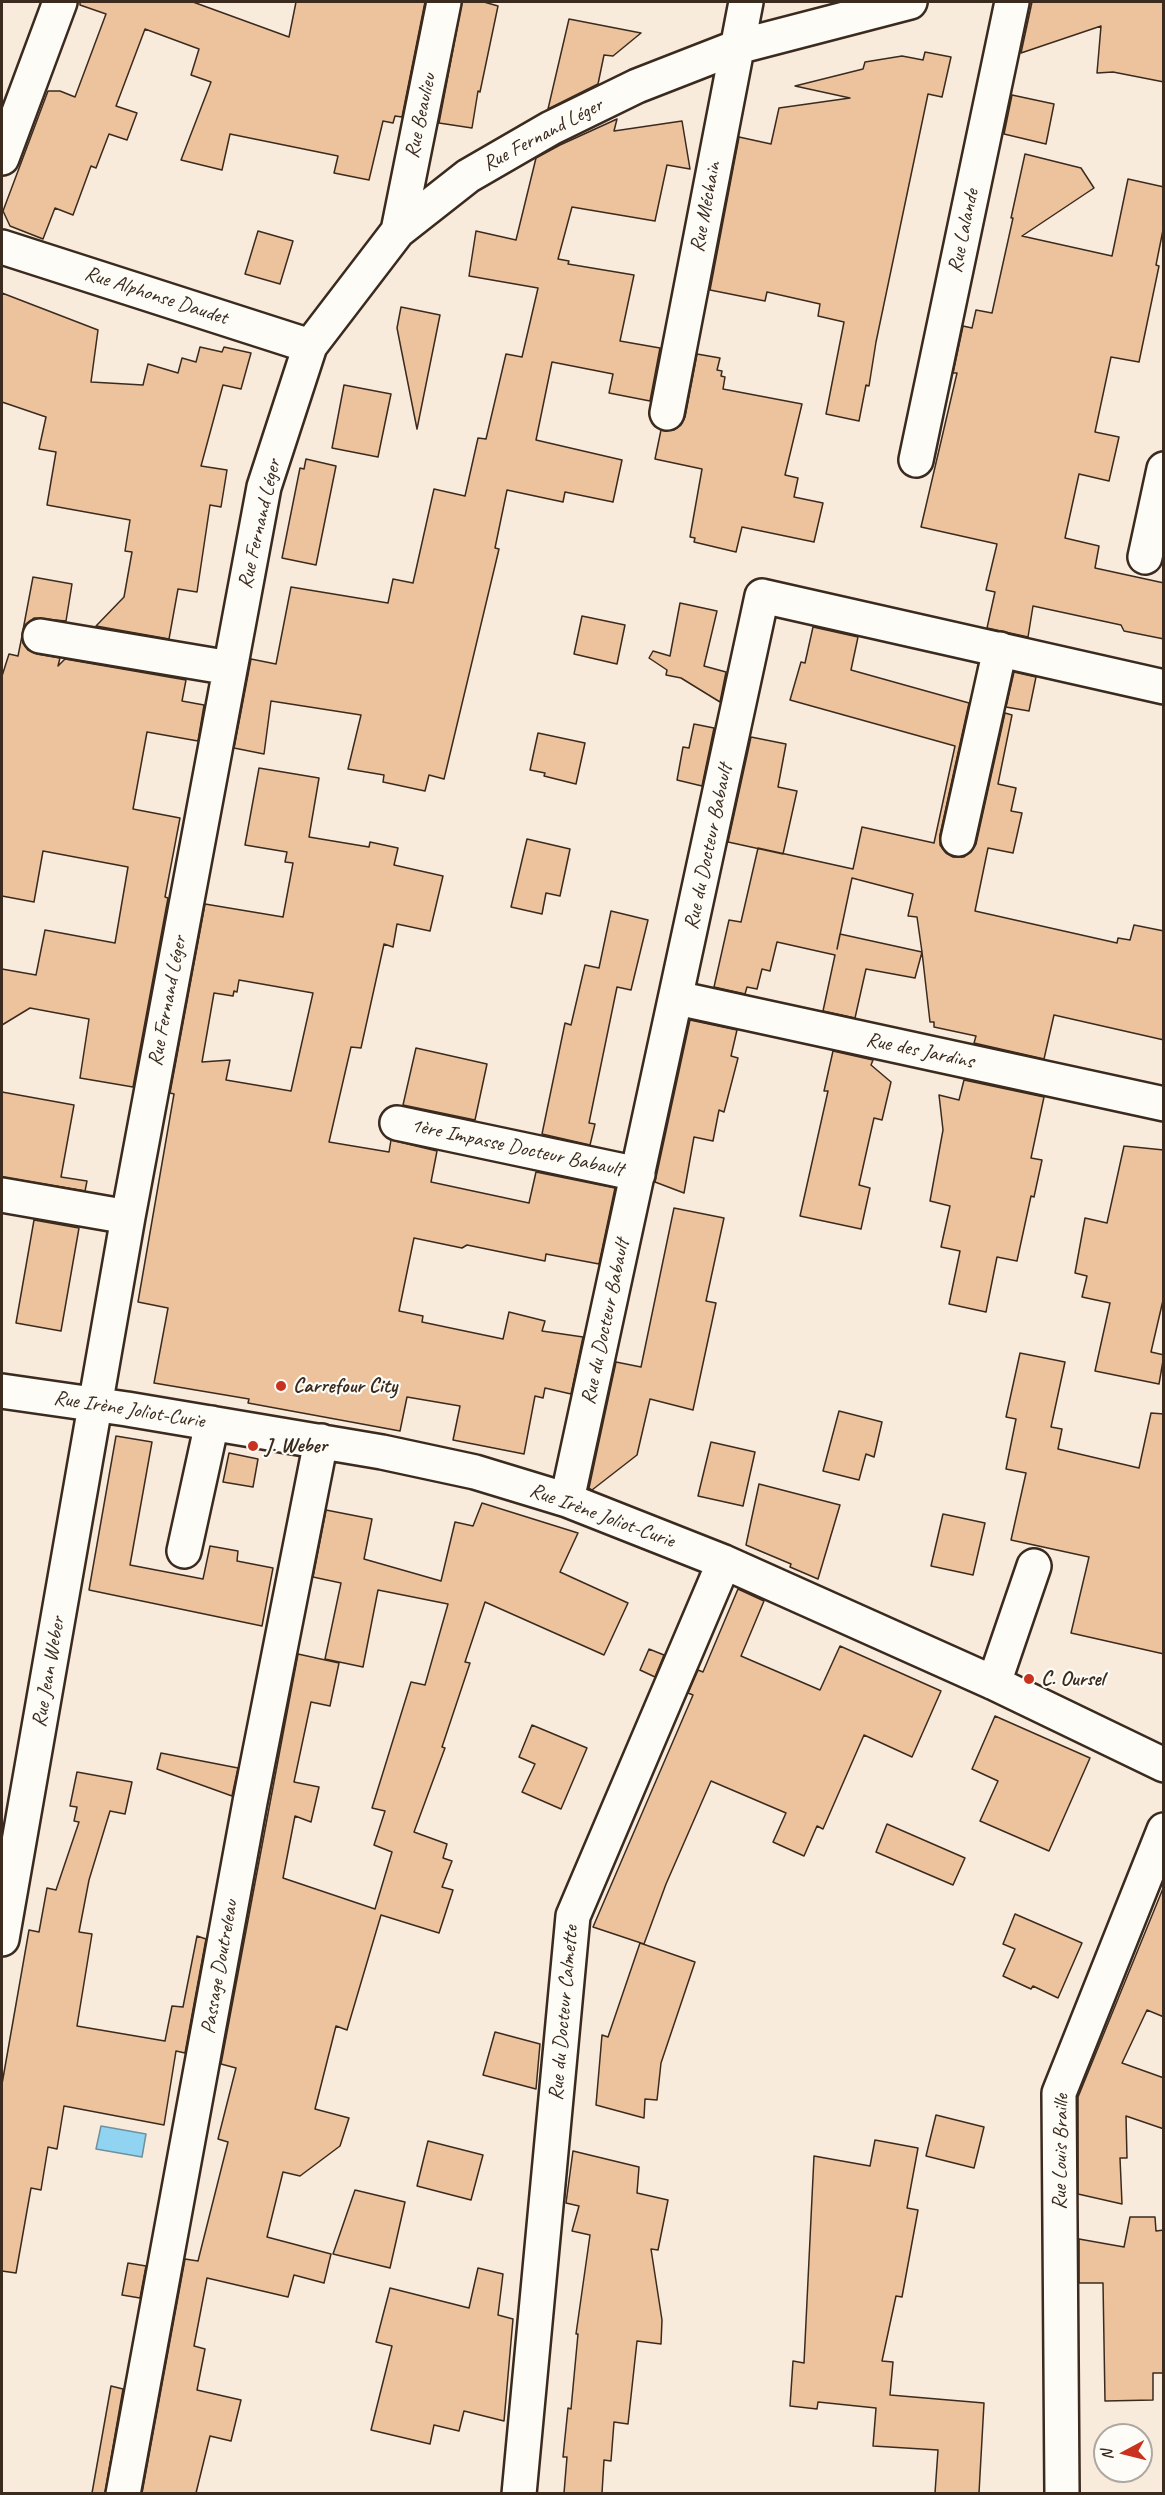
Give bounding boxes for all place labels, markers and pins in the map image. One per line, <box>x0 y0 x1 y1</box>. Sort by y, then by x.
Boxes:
place label: Carrefour City <box>293 1373 397 1399</box>
marker: Carrefour City <box>274 1379 288 1393</box>
place label: J. Weber <box>265 1433 327 1459</box>
marker: J. Weber <box>246 1439 260 1453</box>
place label: C. Oursel <box>1041 1666 1104 1692</box>
marker: C. Oursel <box>1022 1672 1036 1686</box>

